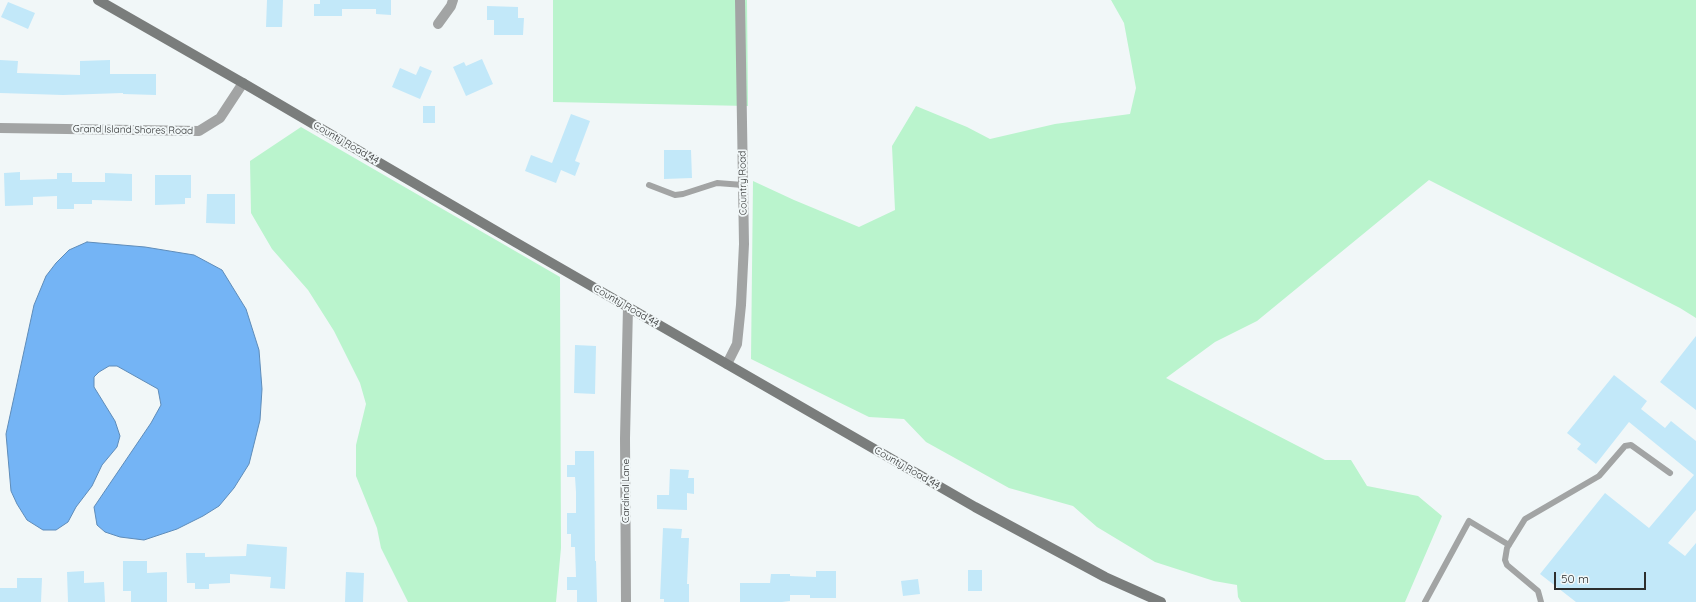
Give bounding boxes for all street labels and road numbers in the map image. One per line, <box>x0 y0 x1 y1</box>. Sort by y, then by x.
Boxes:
street label: County Road 44 <box>311 119 381 167</box>
street label: Grand Island Shores Road <box>73 123 193 137</box>
street label: Country Road <box>736 151 750 215</box>
street label: County Road 44 <box>591 282 661 330</box>
street label: County Road 44 <box>872 444 942 492</box>
street label: Cardinal Lane <box>620 459 632 523</box>

